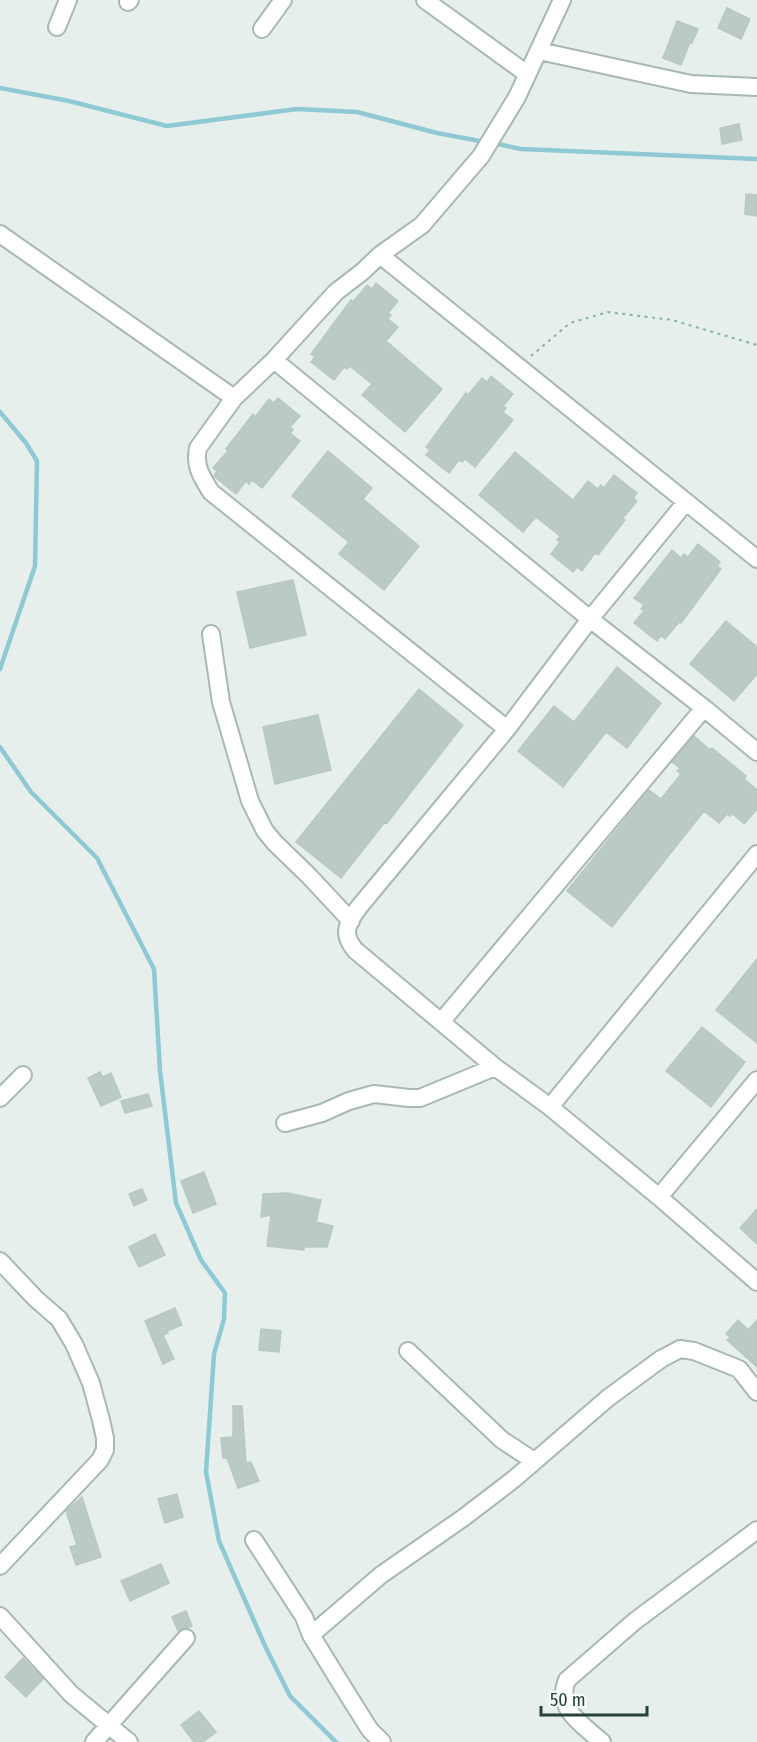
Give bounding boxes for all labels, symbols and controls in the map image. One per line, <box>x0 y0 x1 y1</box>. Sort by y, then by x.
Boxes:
scale bar <box>541 1679 648 1717</box>
text: 50 m <box>550 1689 586 1711</box>

